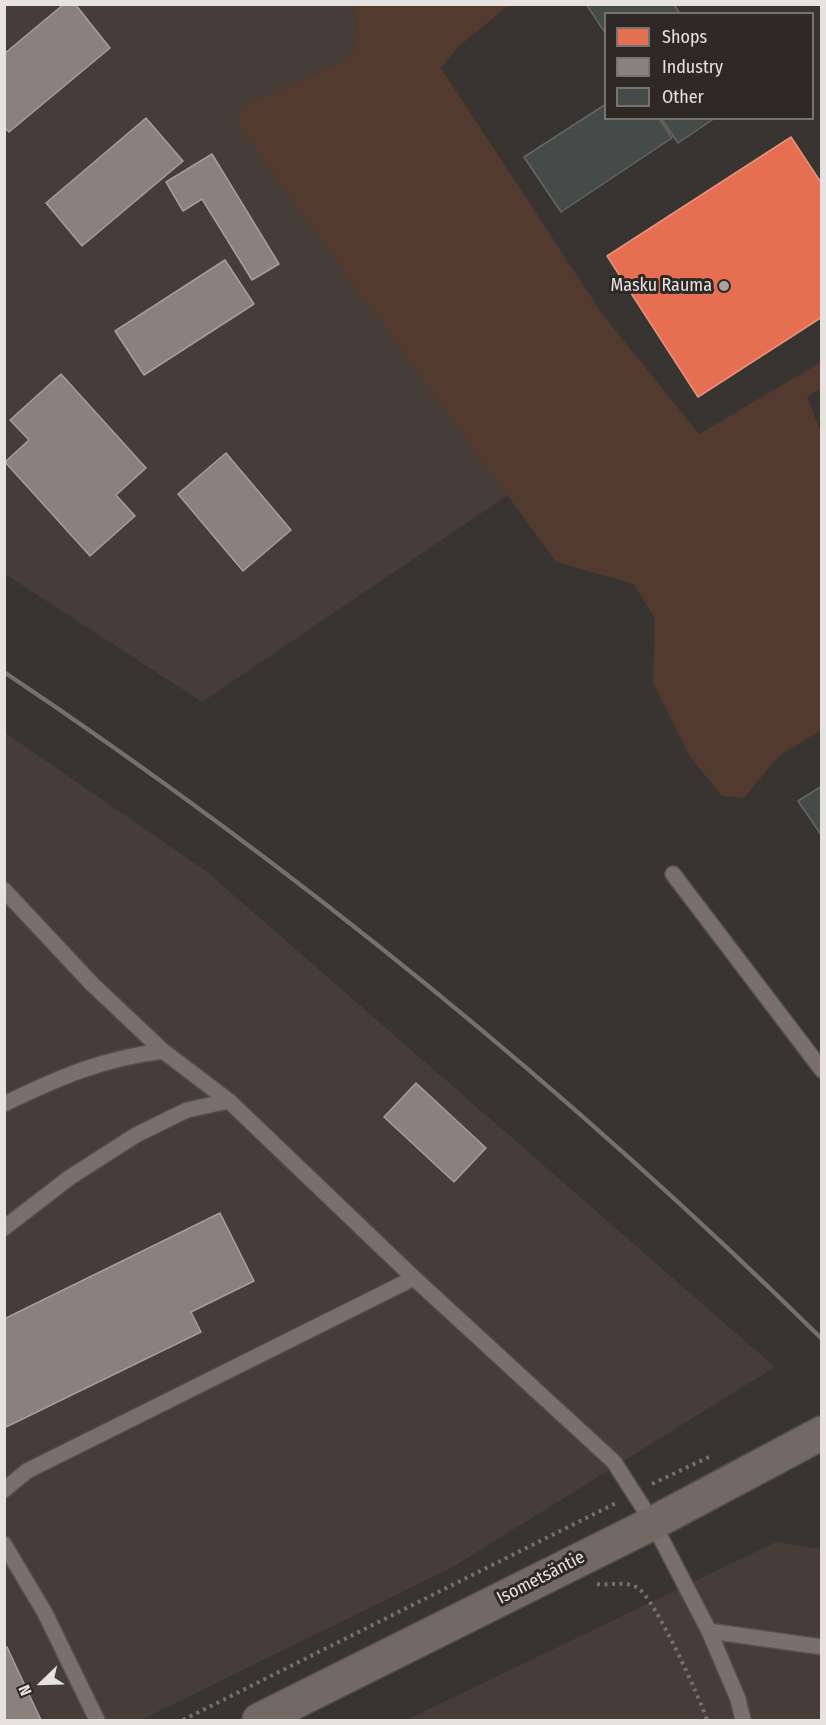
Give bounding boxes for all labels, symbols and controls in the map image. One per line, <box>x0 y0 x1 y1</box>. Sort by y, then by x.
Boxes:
legend <box>604 12 814 120</box>
text: Shops <box>662 26 707 48</box>
text: Industry <box>662 56 723 78</box>
text: Other <box>662 86 704 108</box>
place label: Masku Rauma <box>610 275 712 297</box>
marker: Masku Rauma <box>717 279 731 293</box>
street label: Isometsäntie <box>493 1547 589 1609</box>
north arrow <box>12 1653 72 1713</box>
text: N <box>14 1682 36 1698</box>

